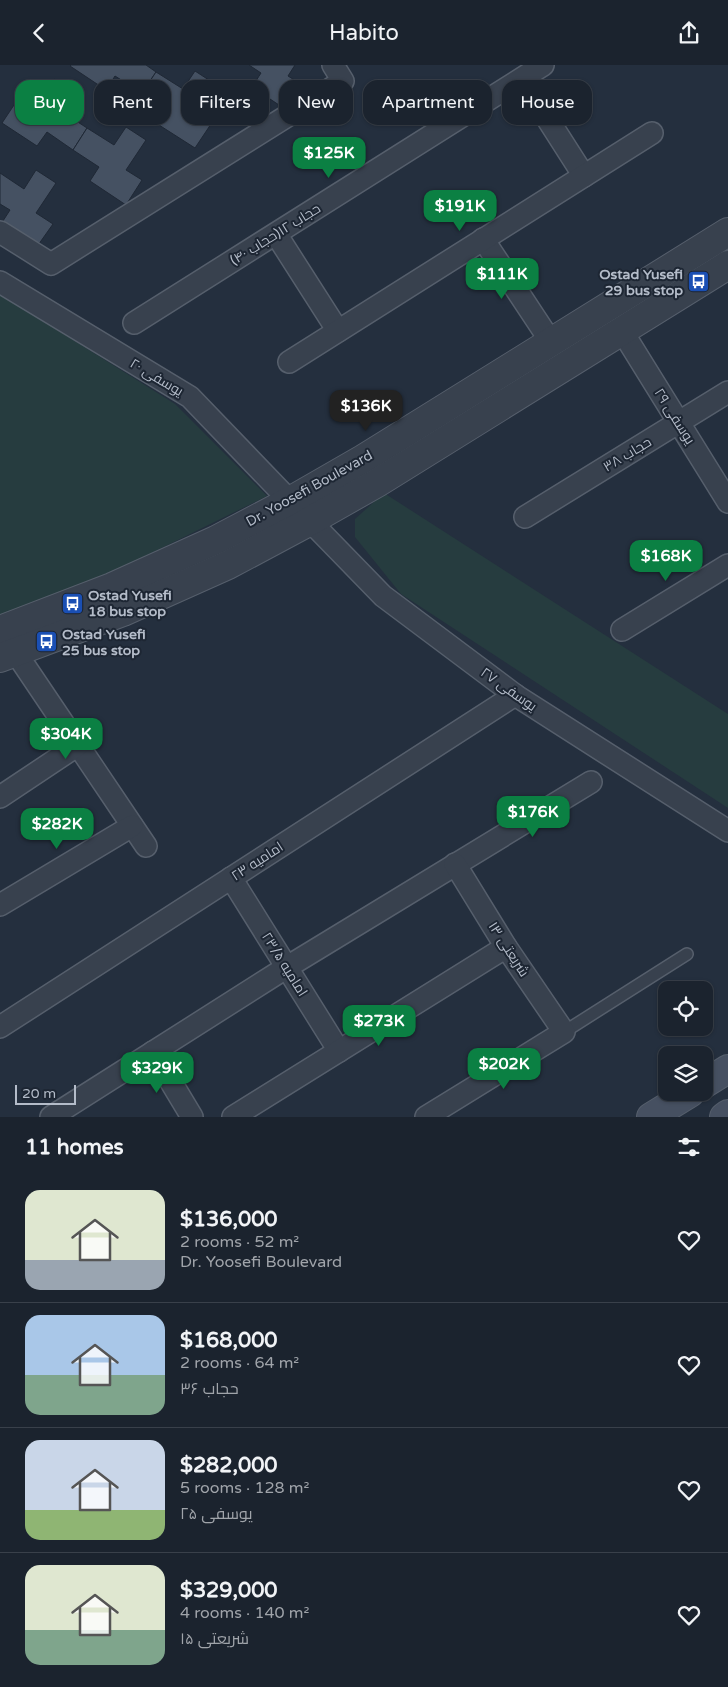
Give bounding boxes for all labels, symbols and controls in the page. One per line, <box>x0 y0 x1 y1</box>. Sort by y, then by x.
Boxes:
icon: back <box>25 19 53 47</box>
icon: share <box>675 19 703 47</box>
text: Habito <box>329 20 399 46</box>
chip: Buy <box>15 80 84 125</box>
chip: Rent <box>94 80 171 125</box>
chip: Filters <box>181 80 269 125</box>
chip: New <box>279 80 353 125</box>
chip: Apartment <box>363 80 492 125</box>
chip: House <box>502 80 592 125</box>
pin: $125K <box>294 137 364 179</box>
text: $125K <box>304 143 354 163</box>
pin: $191K <box>425 189 495 232</box>
text: $191K <box>435 196 485 216</box>
street label: حجاب ۱۲(حجاب ۴۰) <box>227 200 324 269</box>
pin: $111K <box>467 257 537 300</box>
text: $111K <box>477 264 527 284</box>
place label: Ostad Yusefi 29 bus stop <box>599 266 683 299</box>
bus stop icon: Ostad Yusefi 29 bus stop <box>687 270 711 294</box>
street label: یوسفی ۲۰ <box>127 355 187 400</box>
street label: یوسفی ۲۹ <box>651 385 699 448</box>
pin: $136K <box>331 389 401 432</box>
text: $136K <box>341 396 391 416</box>
street label: حجاب ۳۸ <box>600 433 654 475</box>
street label: Dr. Yoosefi Boulevard <box>243 447 375 530</box>
pin: $168K <box>631 539 701 582</box>
text: $168K <box>641 546 691 566</box>
place label: Ostad Yusefi 18 bus stop <box>88 587 172 620</box>
bus stop icon: Ostad Yusefi 18 bus stop <box>60 591 84 615</box>
place label: Ostad Yusefi 25 bus stop <box>62 626 146 659</box>
bus stop icon: Ostad Yusefi 25 bus stop <box>34 630 58 654</box>
street label: یوسفی ۲۷ <box>477 664 540 715</box>
pin: $304K <box>31 717 101 760</box>
text: $304K <box>41 724 91 744</box>
pin: $176K <box>498 795 568 838</box>
text: $176K <box>508 802 558 822</box>
pin: $282K <box>22 807 92 850</box>
text: $282K <box>32 814 82 834</box>
street label: امامیه ۲۳ <box>228 838 286 885</box>
street label: شریعتی ۱۳ <box>485 919 533 980</box>
street label: امامیه ۲۳/۵ <box>258 929 311 999</box>
map controls <box>658 981 713 1101</box>
button: locate <box>658 981 713 1036</box>
pin: $273K <box>344 1005 414 1047</box>
text: $273K <box>354 1011 404 1031</box>
button: layers <box>658 1046 713 1101</box>
pin: $202K <box>469 1047 539 1090</box>
pin: $329K <box>122 1051 192 1094</box>
text: $202K <box>479 1054 529 1074</box>
text: $329K <box>132 1058 182 1078</box>
scale bar <box>15 1082 76 1105</box>
text: 20 m <box>22 1085 56 1102</box>
icon: filters <box>675 1133 703 1161</box>
text: 11 homes <box>25 1135 124 1160</box>
text: $136,000 <box>180 1207 278 1232</box>
icon: home <box>65 1210 125 1270</box>
icon: heart <box>675 1226 703 1254</box>
text: 2 rooms · 52 m² <box>180 1232 299 1252</box>
text: Dr. Yoosefi Boulevard <box>180 1252 342 1272</box>
text: $168,000 <box>180 1328 278 1353</box>
icon: home <box>65 1335 125 1395</box>
icon: heart <box>675 1351 703 1379</box>
text: 2 rooms · 64 m² <box>180 1353 299 1373</box>
text: حجاب ۳۶ <box>180 1379 239 1399</box>
text: $282,000 <box>180 1453 278 1478</box>
icon: home <box>65 1460 125 1520</box>
icon: heart <box>675 1476 703 1504</box>
text: 5 rooms · 128 m² <box>180 1478 309 1498</box>
text: یوسفی ۲۵ <box>180 1504 252 1524</box>
text: $329,000 <box>180 1578 278 1603</box>
icon: home <box>65 1585 125 1645</box>
icon: heart <box>675 1601 703 1629</box>
text: 4 rooms · 140 m² <box>180 1603 309 1623</box>
text: شریعتی ۱۵ <box>180 1629 249 1649</box>

